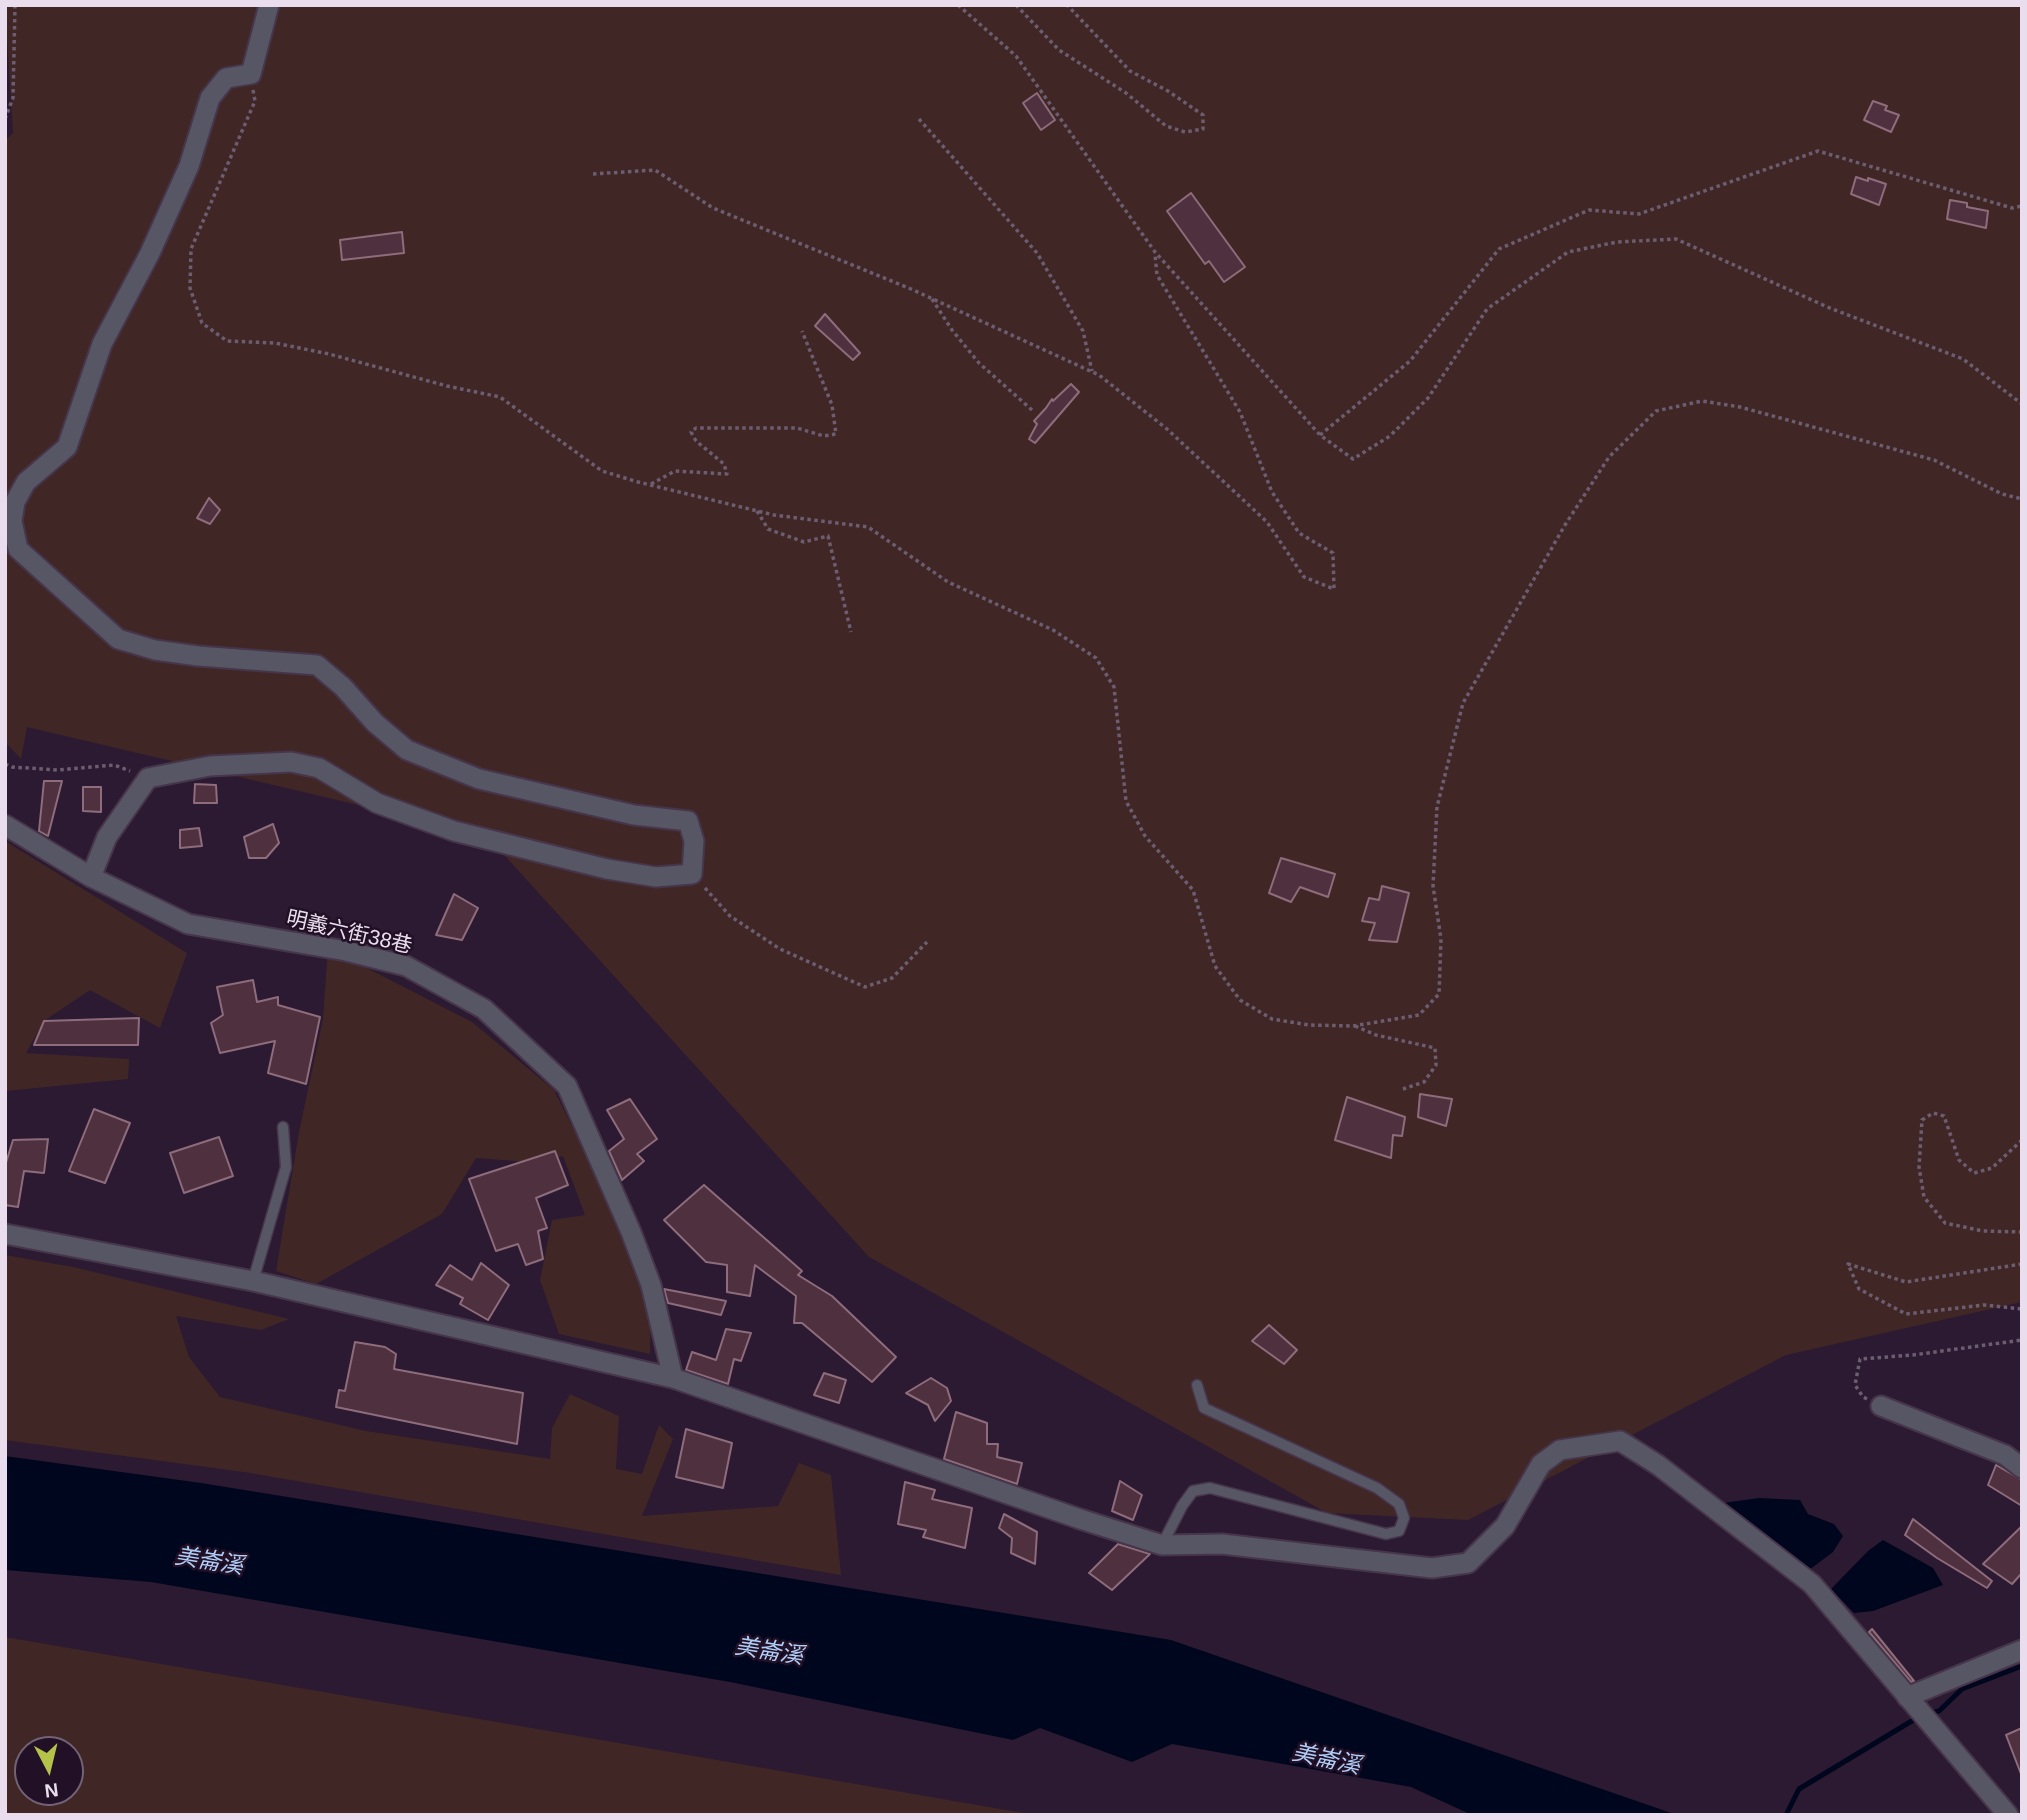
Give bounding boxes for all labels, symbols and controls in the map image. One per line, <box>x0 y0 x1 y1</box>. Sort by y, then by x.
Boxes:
street label: 明義六街38巷 <box>284 906 414 960</box>
water label: 美崙溪 <box>173 1543 245 1581</box>
water label: 美崙溪 <box>733 1633 805 1671</box>
north arrow <box>14 1736 84 1806</box>
water label: 美崙溪 <box>1289 1739 1363 1781</box>
text: N <box>43 1779 59 1802</box>

